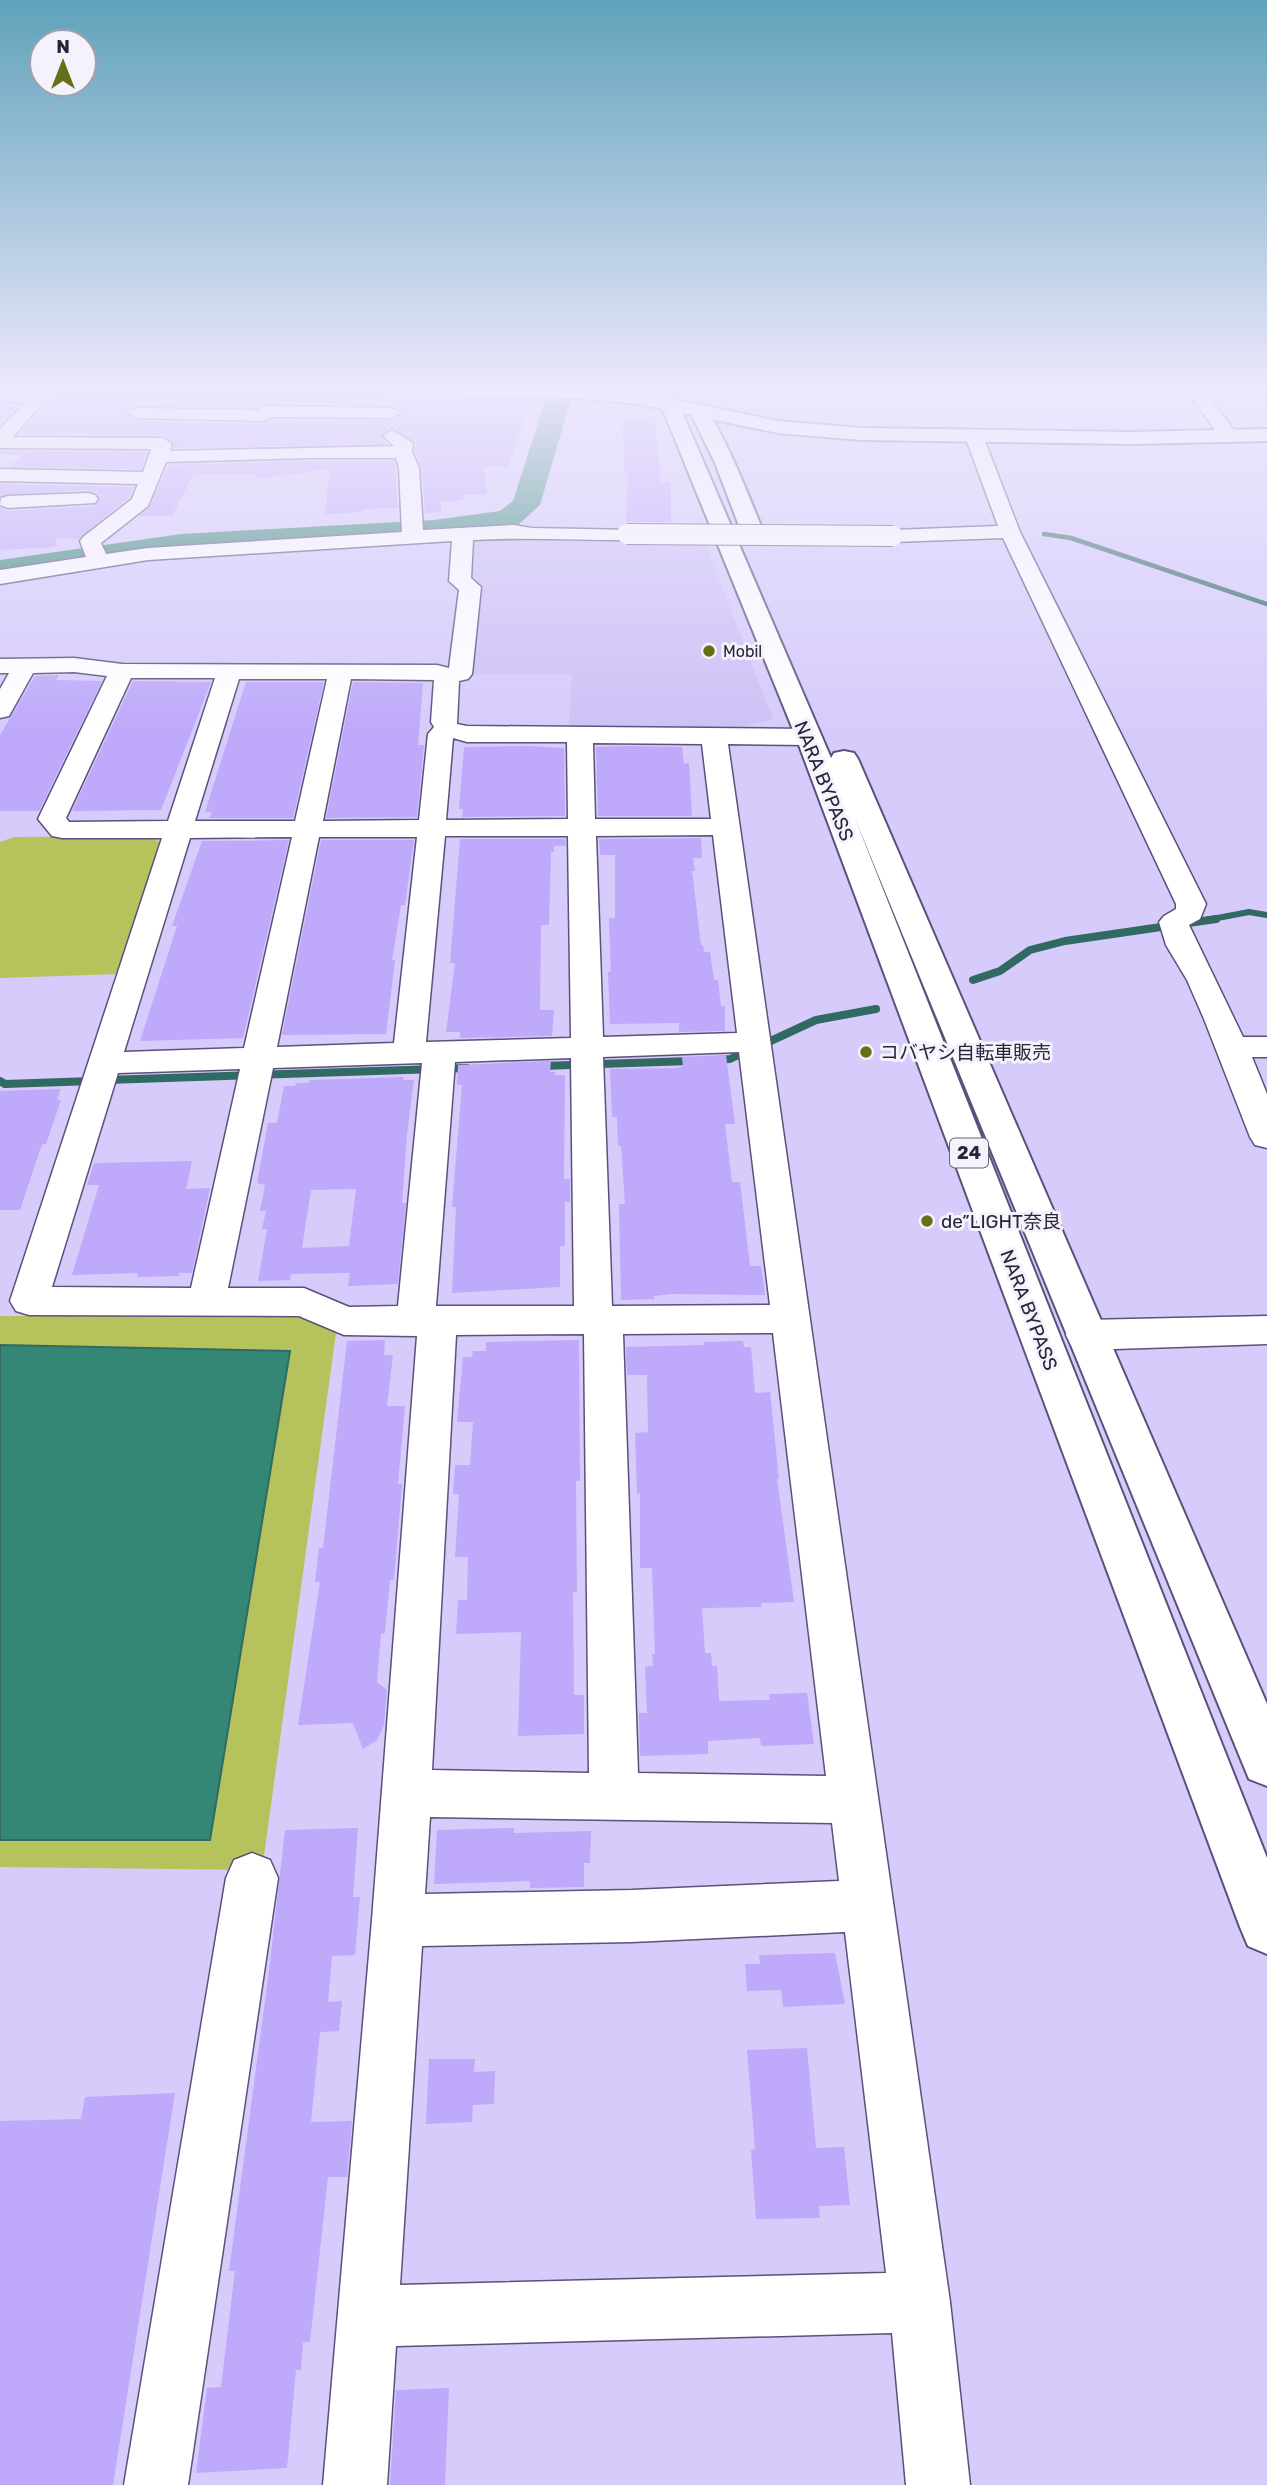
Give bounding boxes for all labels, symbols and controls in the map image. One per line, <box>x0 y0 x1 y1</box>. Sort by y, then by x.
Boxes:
north arrow <box>28 28 98 98</box>
text: N <box>56 35 70 58</box>
place label: Mobil <box>723 642 762 661</box>
marker: Mobil <box>701 643 717 659</box>
street label: NARA BYPASS <box>789 718 859 844</box>
place label: コバヤシ自転車販売 <box>880 1041 1051 1064</box>
marker: コバヤシ自転車販売 <box>858 1044 874 1060</box>
road number: 24 <box>950 1138 988 1168</box>
place label: de”LIGHT奈良 <box>941 1210 1061 1233</box>
marker: de”LIGHT奈良 <box>919 1213 935 1229</box>
street label: NARA BYPASS <box>995 1246 1063 1374</box>

